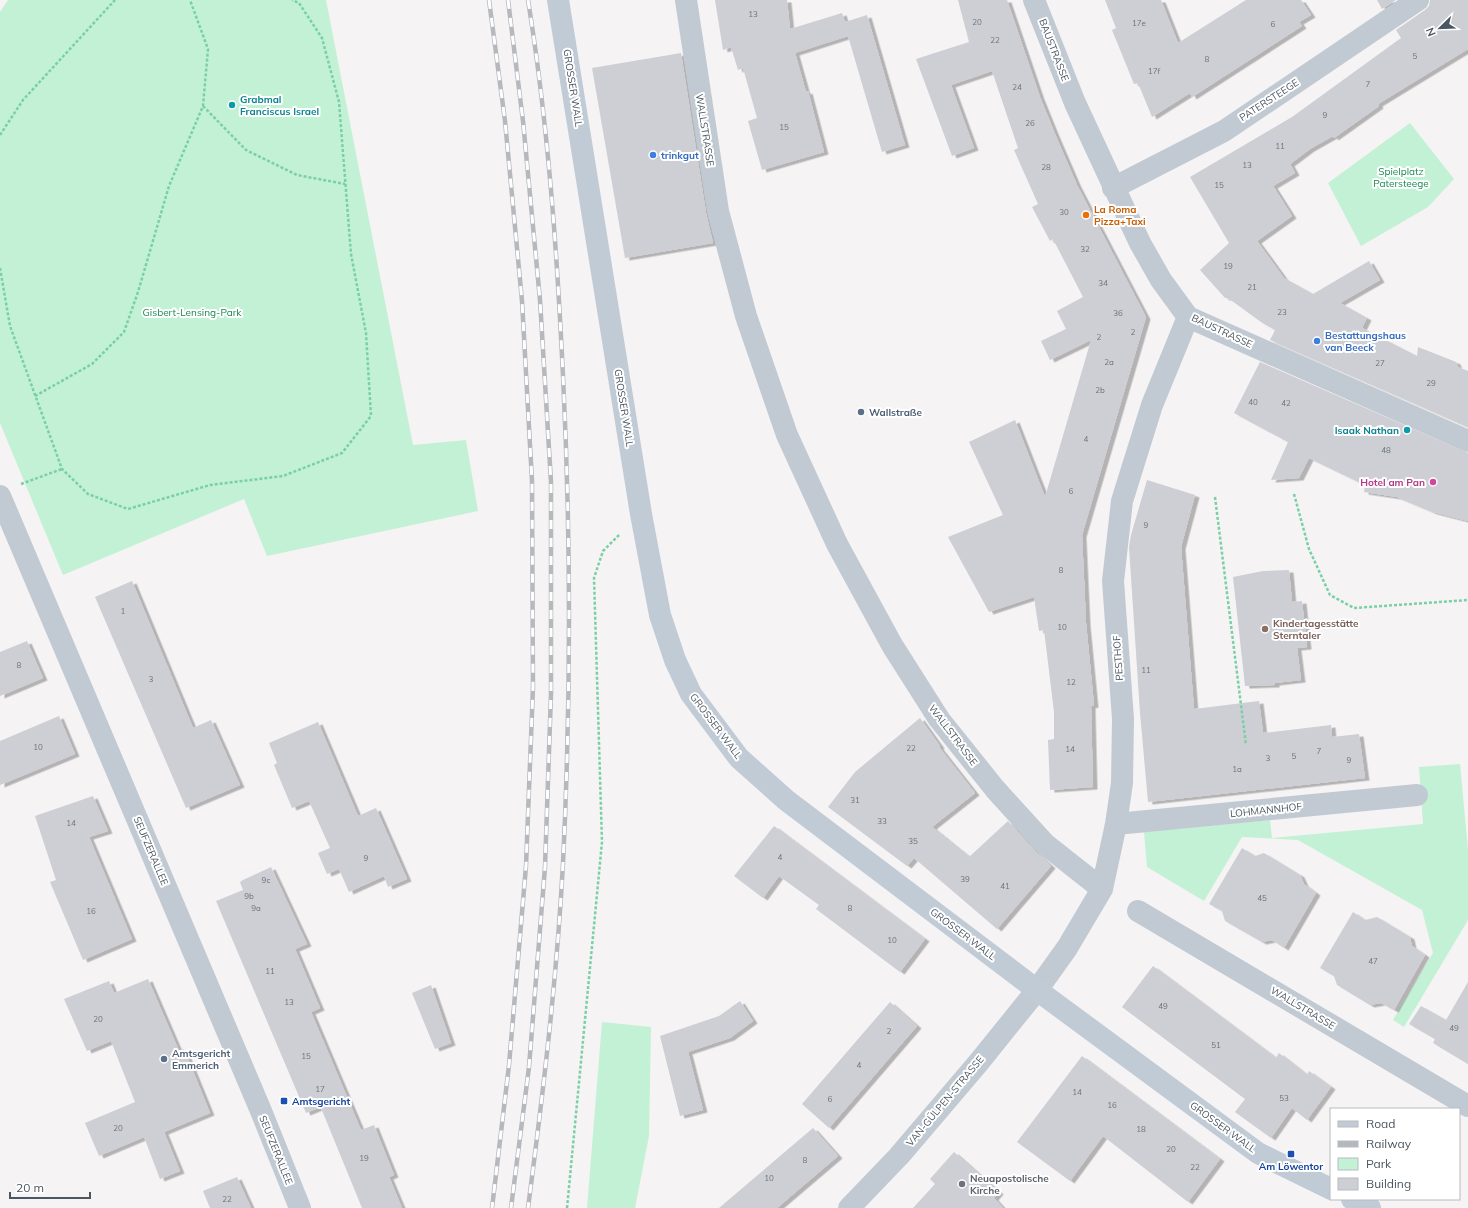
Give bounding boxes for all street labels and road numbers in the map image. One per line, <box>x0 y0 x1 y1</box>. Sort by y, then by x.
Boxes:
street label: BAUSTRASSE <box>1036 17 1072 83</box>
street label: GROSSER WALL <box>560 48 586 128</box>
street label: PATERSTEEGE <box>1237 76 1301 124</box>
street label: WALLSTRASSE <box>693 93 717 167</box>
street label: BAUSTRASSE <box>1189 311 1255 351</box>
street label: GROSSER WALL <box>611 368 637 448</box>
street label: PESTHOF <box>1110 635 1126 681</box>
street label: GROSSER WALL <box>687 691 745 762</box>
street label: WALLSTRASSE <box>926 702 980 768</box>
street label: LOHMANNHOF <box>1229 800 1303 820</box>
street label: SEUFZERALLEE <box>131 815 171 888</box>
street label: GROSSER WALL <box>928 905 999 963</box>
street label: WALLSTRASSE <box>1268 984 1338 1032</box>
street label: VAN-GÜLPEN-STRASSE <box>903 1053 987 1149</box>
street label: GROSSER WALL <box>1187 1099 1259 1156</box>
street label: SEUFZERALLEE <box>256 1113 296 1187</box>

